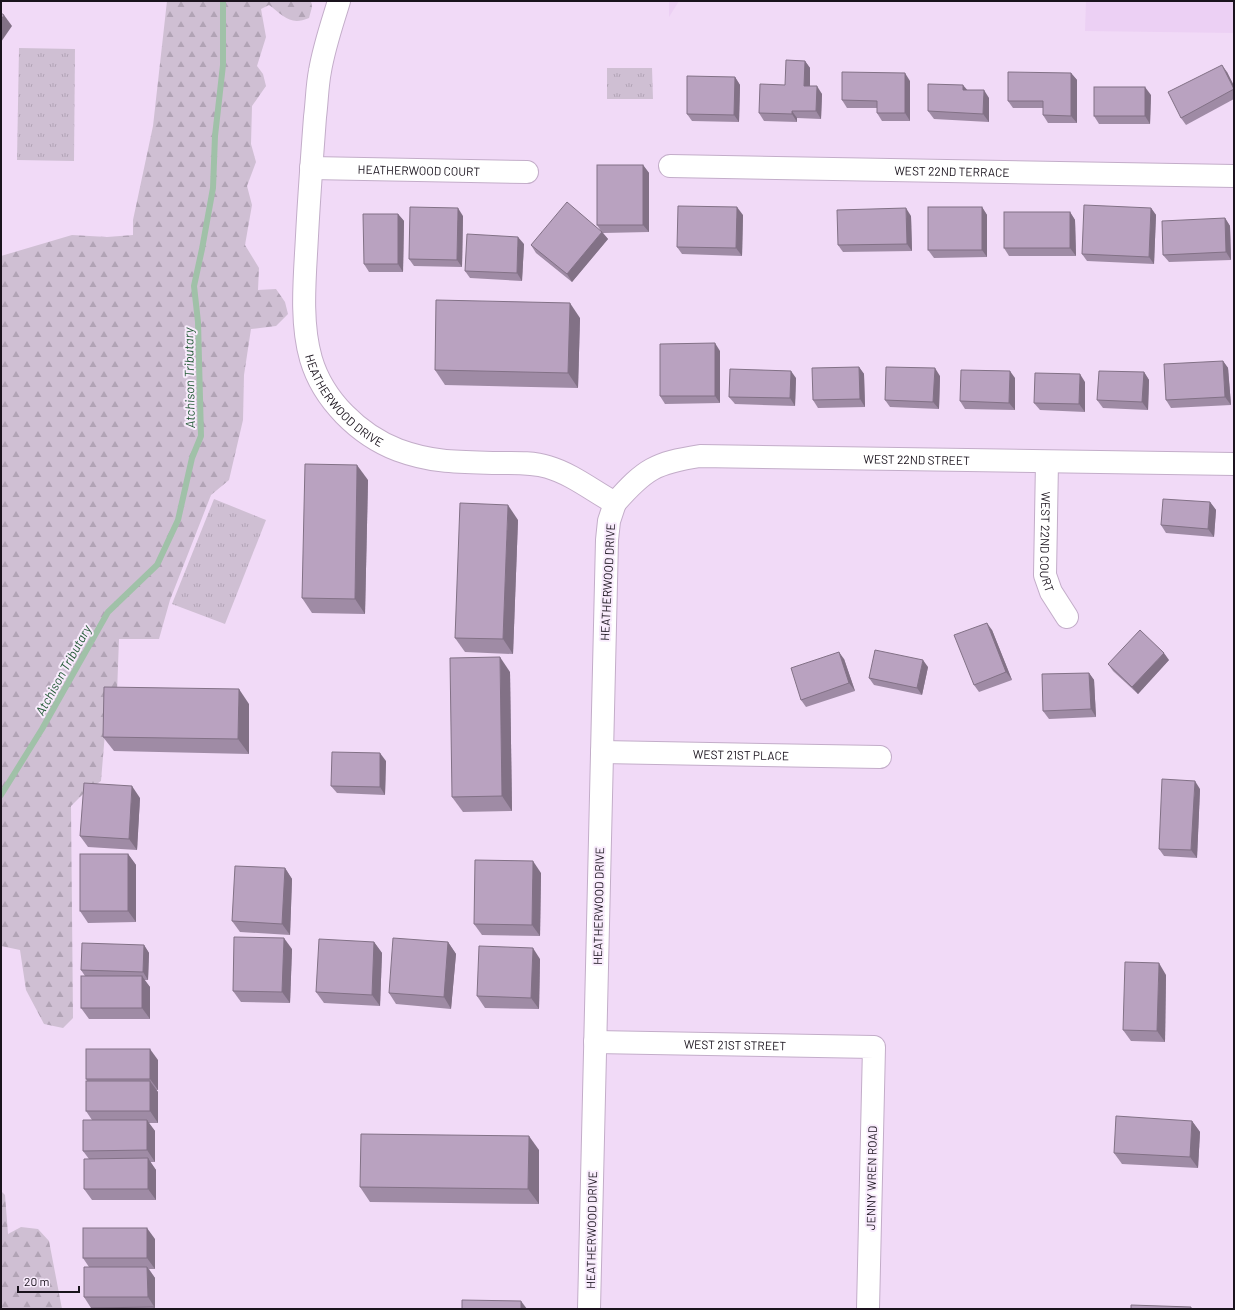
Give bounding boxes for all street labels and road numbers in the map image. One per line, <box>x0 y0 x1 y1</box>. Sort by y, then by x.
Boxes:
street label: HEATHERWOOD COURT <box>358 162 481 178</box>
street label: WEST 22ND TERRACE <box>894 163 1010 179</box>
street label: HEATHERWOOD DRIVE <box>303 353 386 449</box>
street label: WEST 22ND STREET <box>863 451 970 467</box>
street label: WEST 22ND COURT <box>1038 491 1057 594</box>
street label: HEATHERWOOD DRIVE <box>597 523 617 641</box>
street label: WEST 21ST PLACE <box>693 747 789 762</box>
street label: HEATHERWOOD DRIVE <box>590 847 606 965</box>
street label: WEST 21ST STREET <box>684 1037 786 1052</box>
street label: JENNY WREN ROAD <box>863 1126 879 1230</box>
street label: HEATHERWOOD DRIVE <box>583 1171 599 1289</box>

